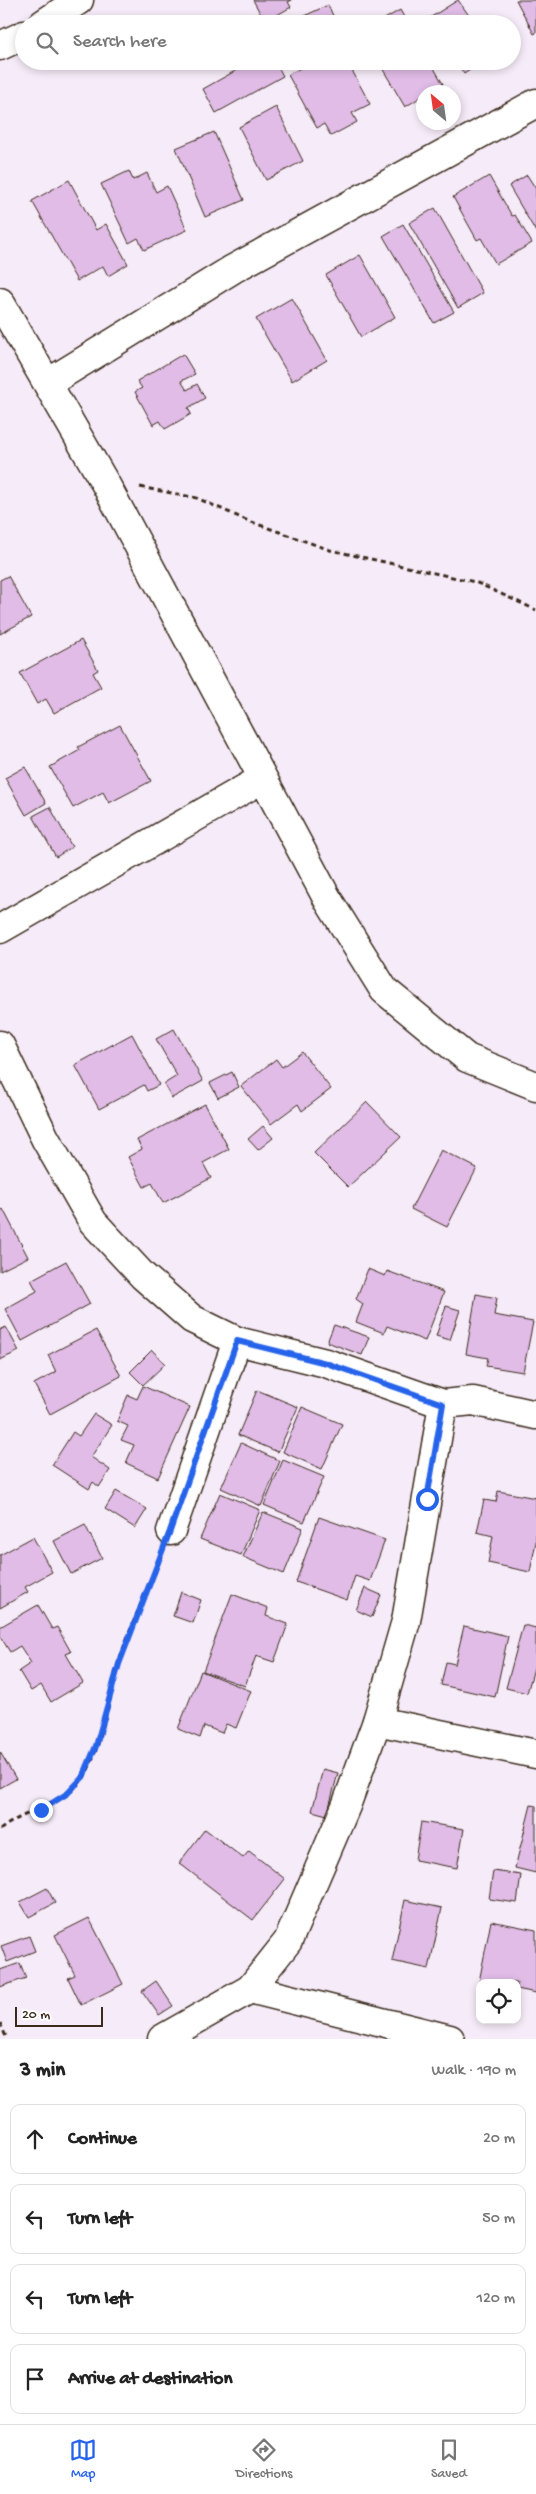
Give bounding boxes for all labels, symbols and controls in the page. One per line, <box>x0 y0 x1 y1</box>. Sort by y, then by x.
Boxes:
search box <box>15 15 521 70</box>
icon: search <box>33 29 61 57</box>
text: Search here <box>73 31 167 54</box>
north arrow <box>416 85 461 130</box>
route start <box>416 1488 439 1511</box>
route end <box>30 1799 53 1822</box>
map controls <box>476 1979 521 2024</box>
button: locate <box>476 1979 521 2024</box>
scale bar <box>15 2004 102 2027</box>
text: 20 m <box>22 2007 50 2024</box>
text: 3 min <box>20 2059 65 2084</box>
text: Walk · 190 m <box>432 2062 516 2081</box>
icon: ahead <box>21 2125 49 2153</box>
text: Continue <box>68 2128 137 2151</box>
text: 20 m <box>483 2130 515 2149</box>
icon: left <box>21 2205 49 2233</box>
text: Turn left <box>68 2208 132 2231</box>
text: 50 m <box>482 2210 515 2229</box>
icon: left <box>21 2285 49 2313</box>
text: Turn left <box>68 2288 132 2311</box>
text: 120 m <box>476 2290 515 2309</box>
icon: arrive <box>21 2365 49 2393</box>
text: Arrive at destination <box>68 2368 232 2391</box>
tab: Map <box>69 2436 97 2483</box>
tab: Directions <box>236 2436 293 2483</box>
tab: Saved <box>431 2436 467 2483</box>

